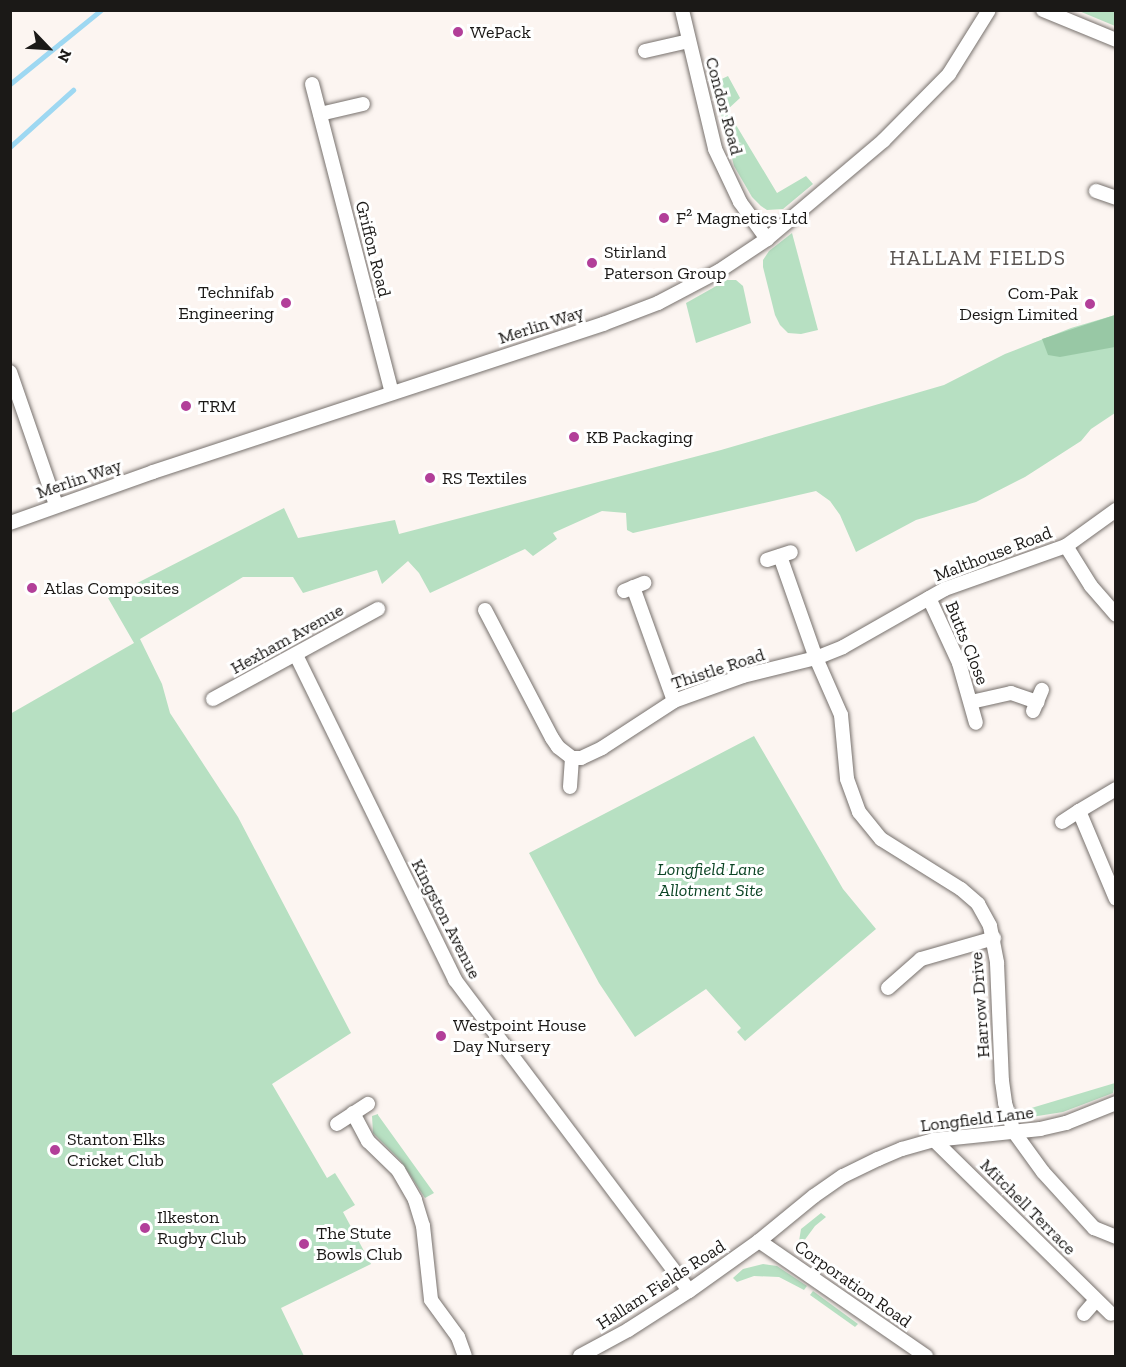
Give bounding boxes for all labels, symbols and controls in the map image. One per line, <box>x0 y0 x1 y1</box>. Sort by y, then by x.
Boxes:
north arrow <box>18 18 78 78</box>
place label: WePack <box>470 21 531 43</box>
marker: WePack <box>451 25 465 39</box>
text: N <box>54 46 76 65</box>
street label: Condor Road <box>701 55 747 157</box>
street label: Griffon Road <box>351 199 395 299</box>
place label: F² Magnetics Ltd <box>676 207 808 229</box>
marker: F² Magnetics Ltd <box>657 211 671 225</box>
place label: Stirland Paterson Group <box>604 242 726 284</box>
district label: HALLAM FIELDS <box>889 245 1067 271</box>
marker: Stirland Paterson Group <box>585 256 599 270</box>
place label: Technifab Engineering <box>178 282 274 324</box>
place label: Com-Pak Design Limited <box>959 283 1078 326</box>
marker: Technifab Engineering <box>279 296 293 310</box>
marker: Com-Pak Design Limited <box>1083 297 1097 311</box>
street label: Merlin Way <box>495 301 587 349</box>
place label: TRM <box>198 395 236 417</box>
marker: TRM <box>179 399 193 413</box>
place label: KB Packaging <box>586 426 693 448</box>
marker: KB Packaging <box>567 430 581 444</box>
street label: Merlin Way <box>33 454 125 504</box>
place label: RS Textiles <box>442 467 527 489</box>
marker: RS Textiles <box>423 471 437 485</box>
street label: Malthouse Road <box>931 522 1055 586</box>
place label: Atlas Composites <box>44 577 179 599</box>
marker: Atlas Composites <box>25 581 39 595</box>
street label: Butts Close <box>940 598 994 688</box>
street label: Hexham Avenue <box>227 599 347 679</box>
street label: Thistle Road <box>669 644 767 694</box>
street label: Kingston Avenue <box>406 855 486 983</box>
park label: Longfield Lane Allotment Site <box>657 859 765 902</box>
street label: Harrow Drive <box>966 951 994 1059</box>
place label: Westpoint House Day Nursery <box>453 1015 586 1058</box>
marker: Westpoint House Day Nursery <box>434 1029 448 1043</box>
street label: Longfield Lane <box>919 1101 1035 1137</box>
place label: Stanton Elks Cricket Club <box>67 1129 165 1172</box>
marker: Stanton Elks Cricket Club <box>48 1143 62 1157</box>
street label: Mitchell Terrace <box>975 1154 1081 1260</box>
place label: Ilkeston Rugby Club <box>157 1207 247 1250</box>
marker: Ilkeston Rugby Club <box>138 1221 152 1235</box>
place label: The Stute Bowls Club <box>316 1223 402 1266</box>
street label: Hallam Fields Road <box>593 1235 729 1335</box>
street label: Corporation Road <box>790 1236 916 1332</box>
marker: The Stute Bowls Club <box>297 1237 311 1251</box>

